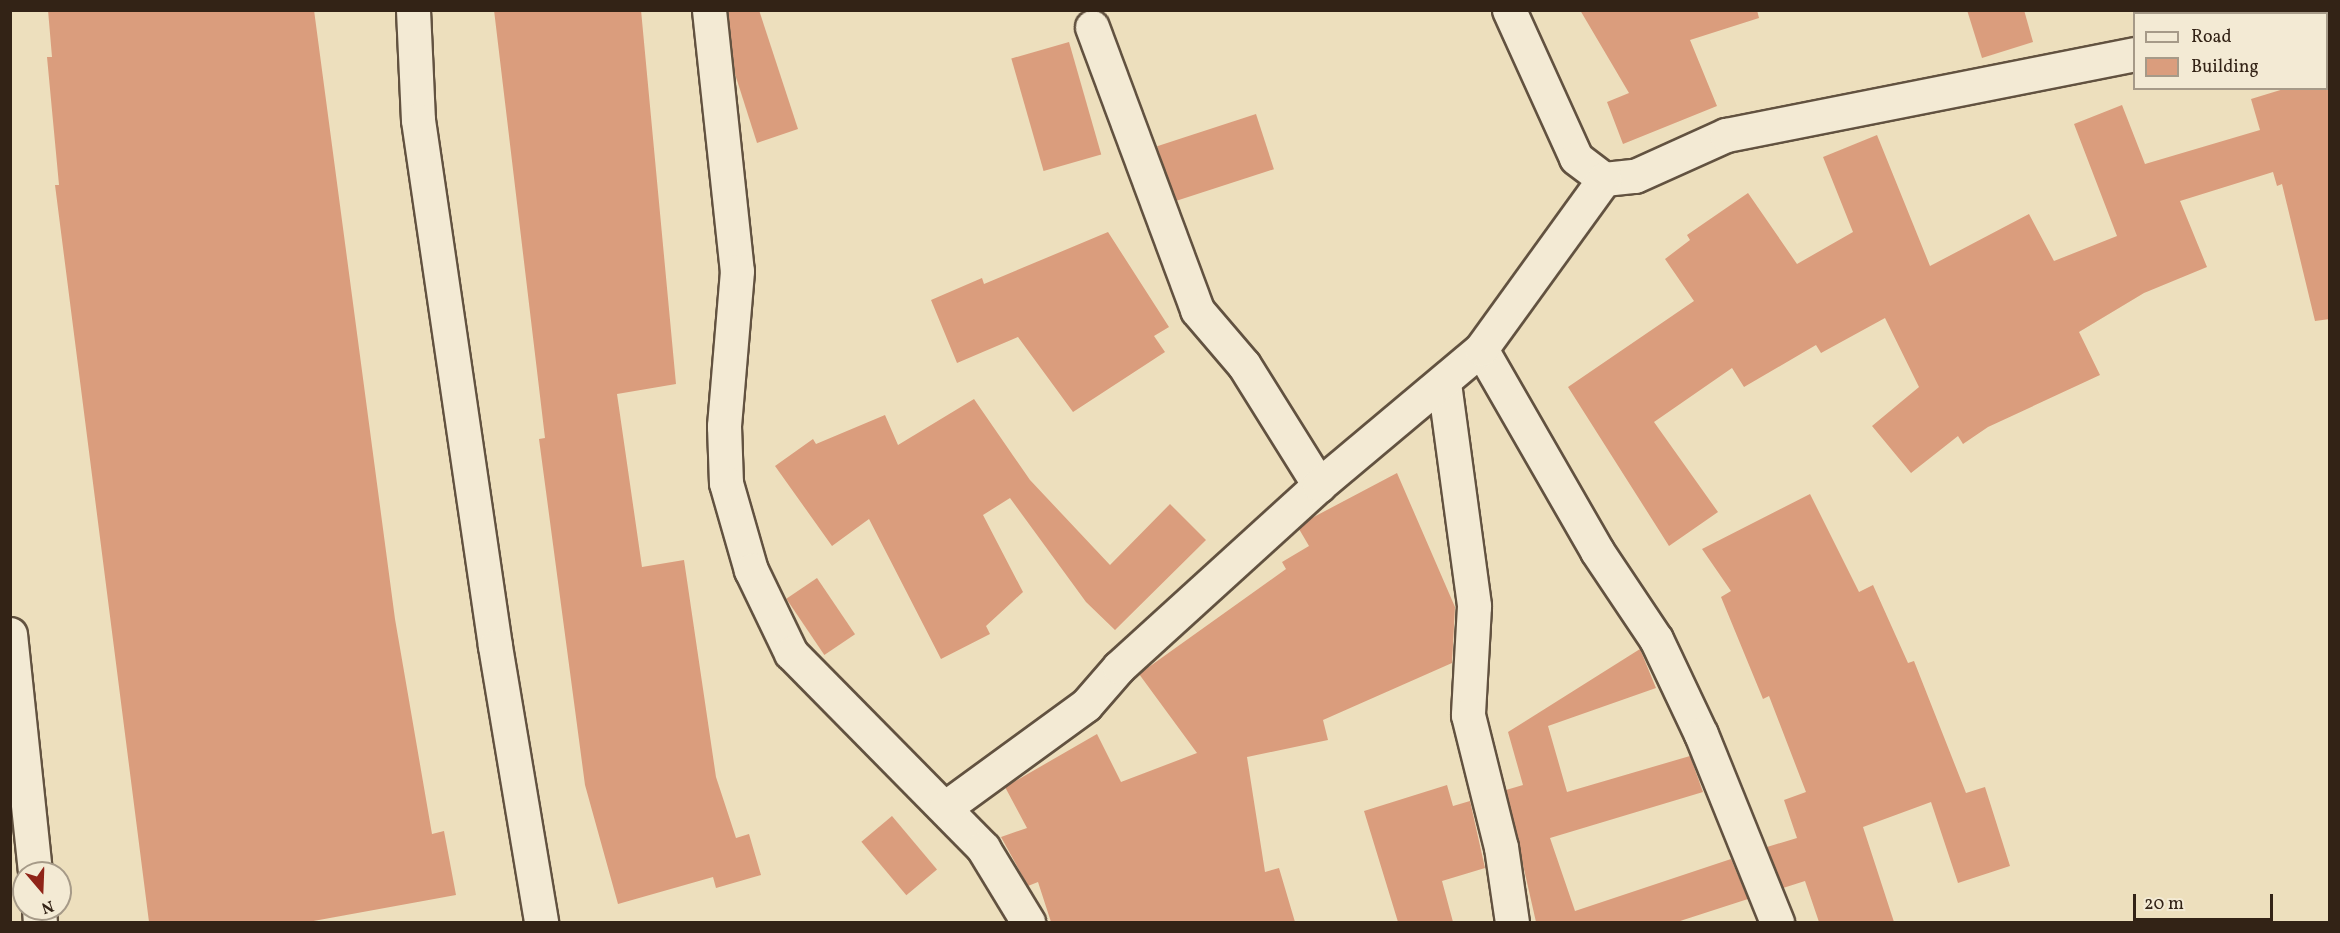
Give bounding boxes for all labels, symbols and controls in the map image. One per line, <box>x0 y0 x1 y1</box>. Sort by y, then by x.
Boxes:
legend <box>2133 12 2328 90</box>
text: Road <box>2191 25 2232 50</box>
text: Building <box>2191 55 2259 80</box>
north arrow <box>12 861 72 921</box>
scale bar <box>2136 882 2276 920</box>
text: 20 m <box>2144 892 2184 917</box>
text: N <box>38 894 56 918</box>

